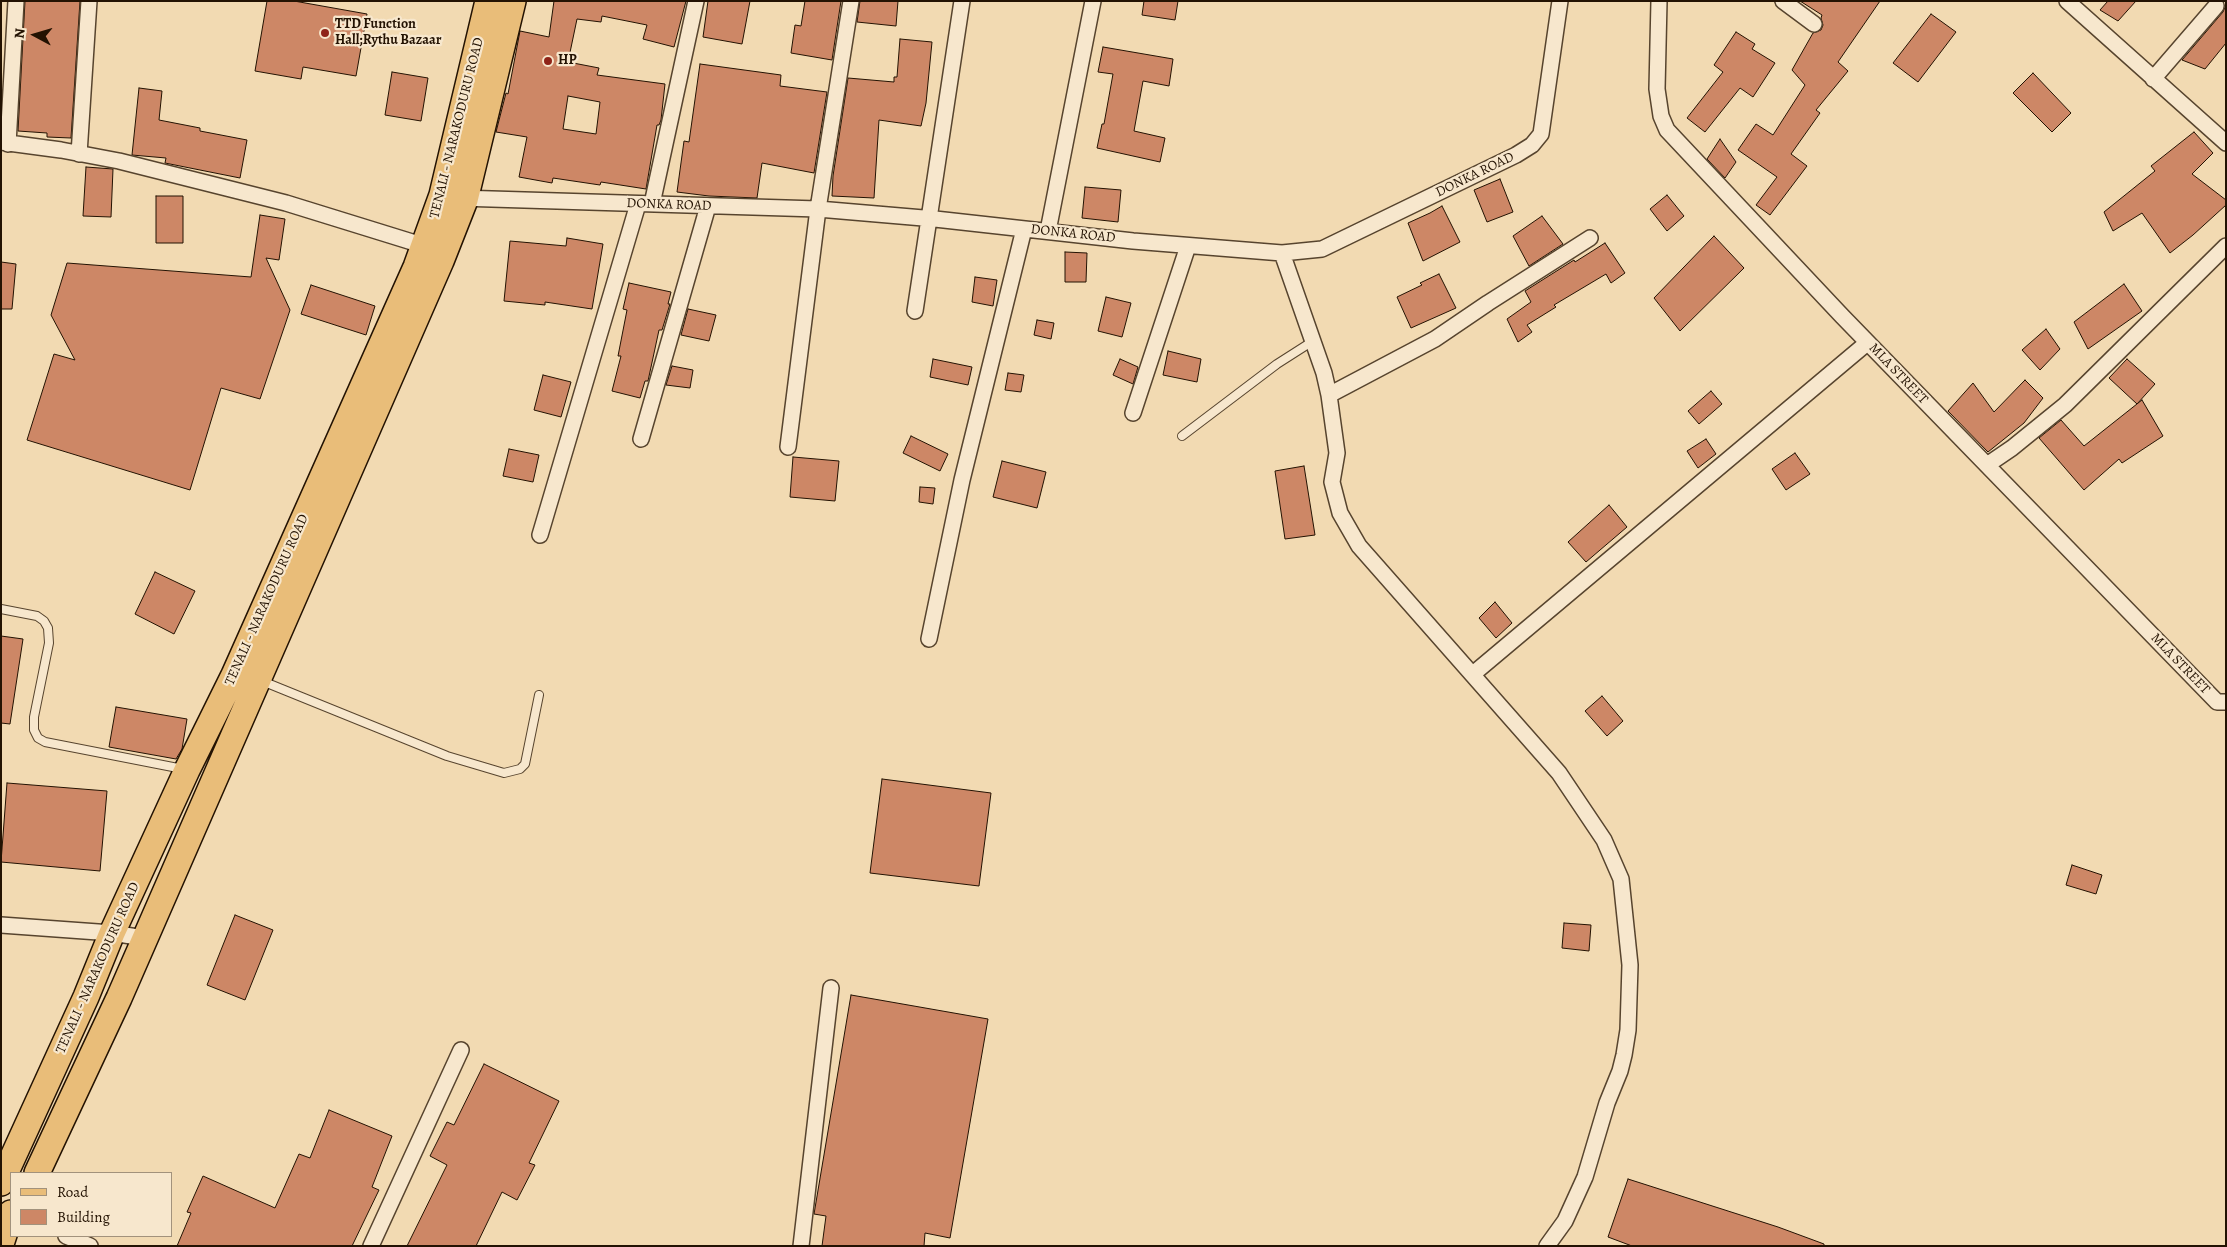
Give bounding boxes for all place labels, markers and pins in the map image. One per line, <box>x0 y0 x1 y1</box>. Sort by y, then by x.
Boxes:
place label: TTD Function Hall;Rythu Bazaar <box>335 17 441 49</box>
marker: TTD Function Hall;Rythu Bazaar <box>319 27 331 39</box>
place label: HP <box>558 53 577 69</box>
marker: HP <box>542 55 554 67</box>

